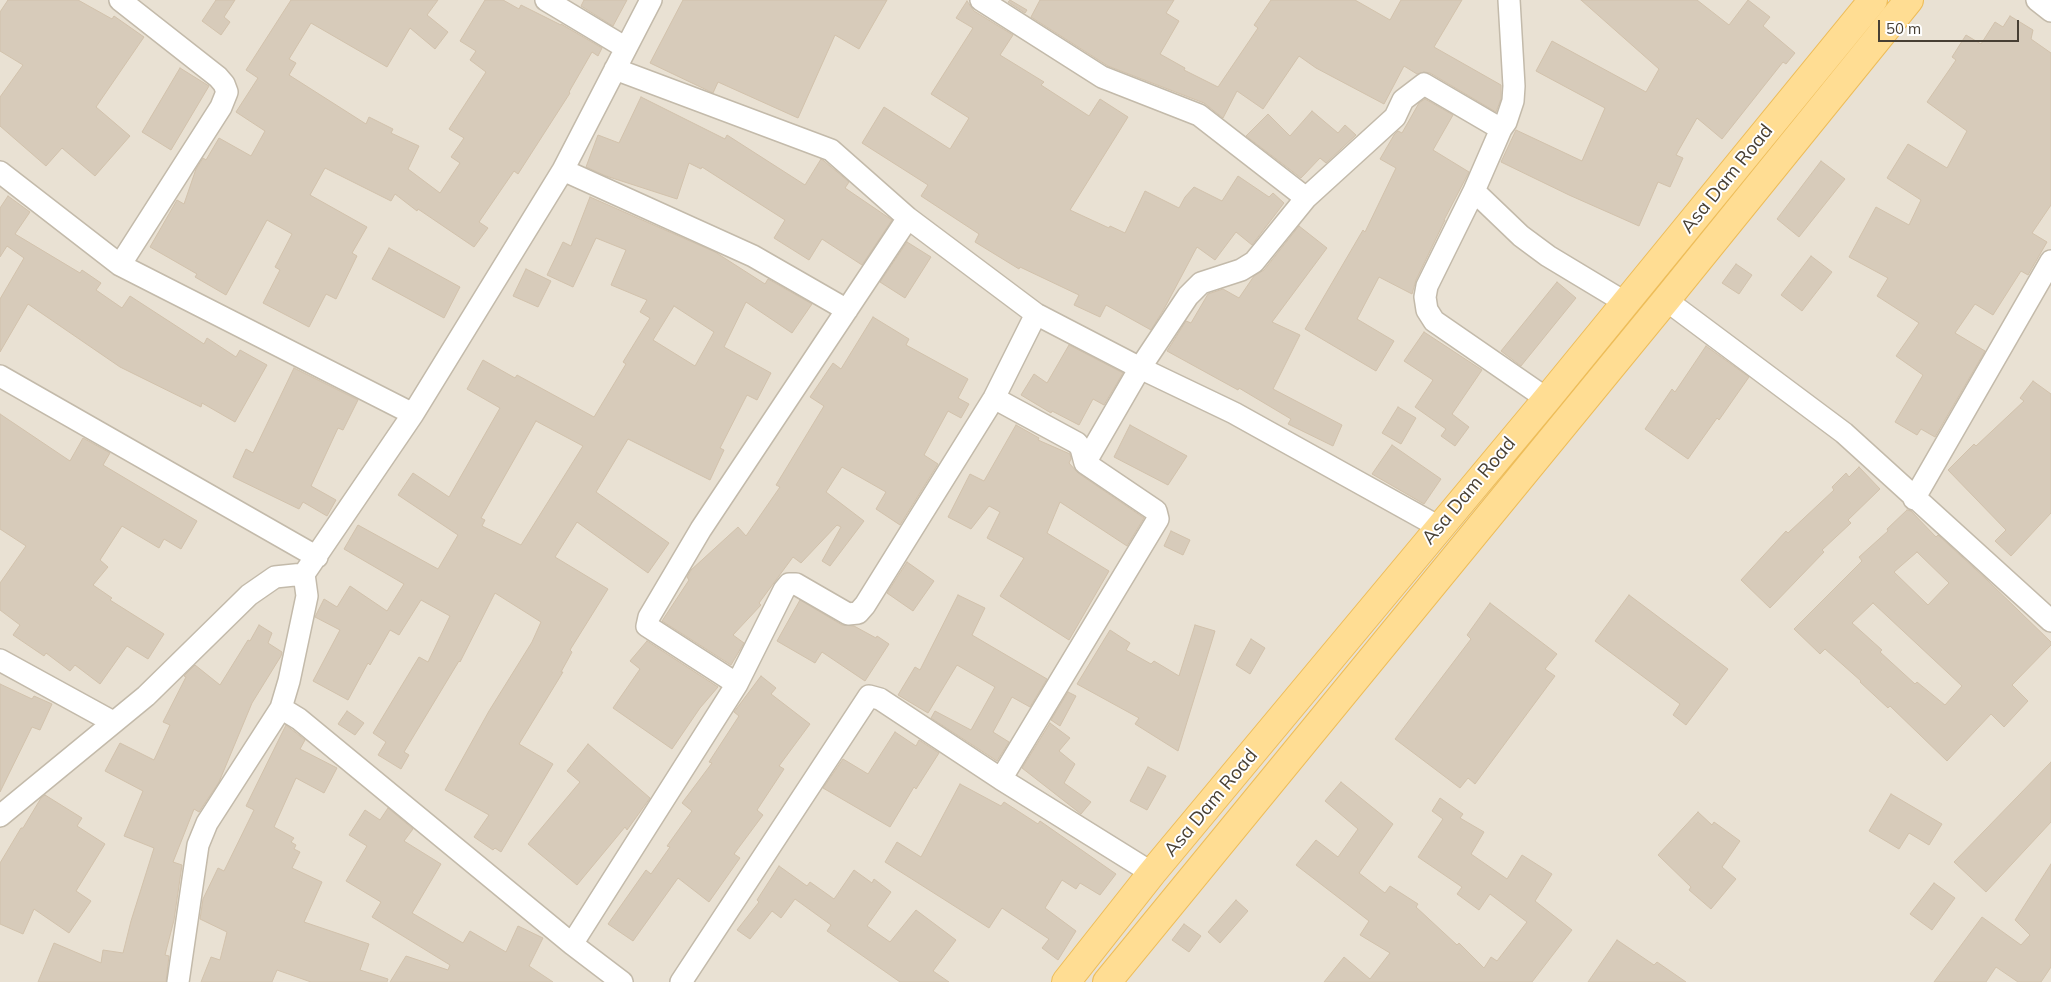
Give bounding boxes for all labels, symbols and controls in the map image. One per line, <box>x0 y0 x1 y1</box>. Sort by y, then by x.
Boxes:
scale bar <box>1881 10 2022 42</box>
text: 50 m <box>1886 19 1921 38</box>
street label: Asa Dam Road <box>1676 120 1778 238</box>
street label: Asa Dam Road <box>1417 433 1521 549</box>
street label: Asa Dam Road <box>1159 745 1263 861</box>

